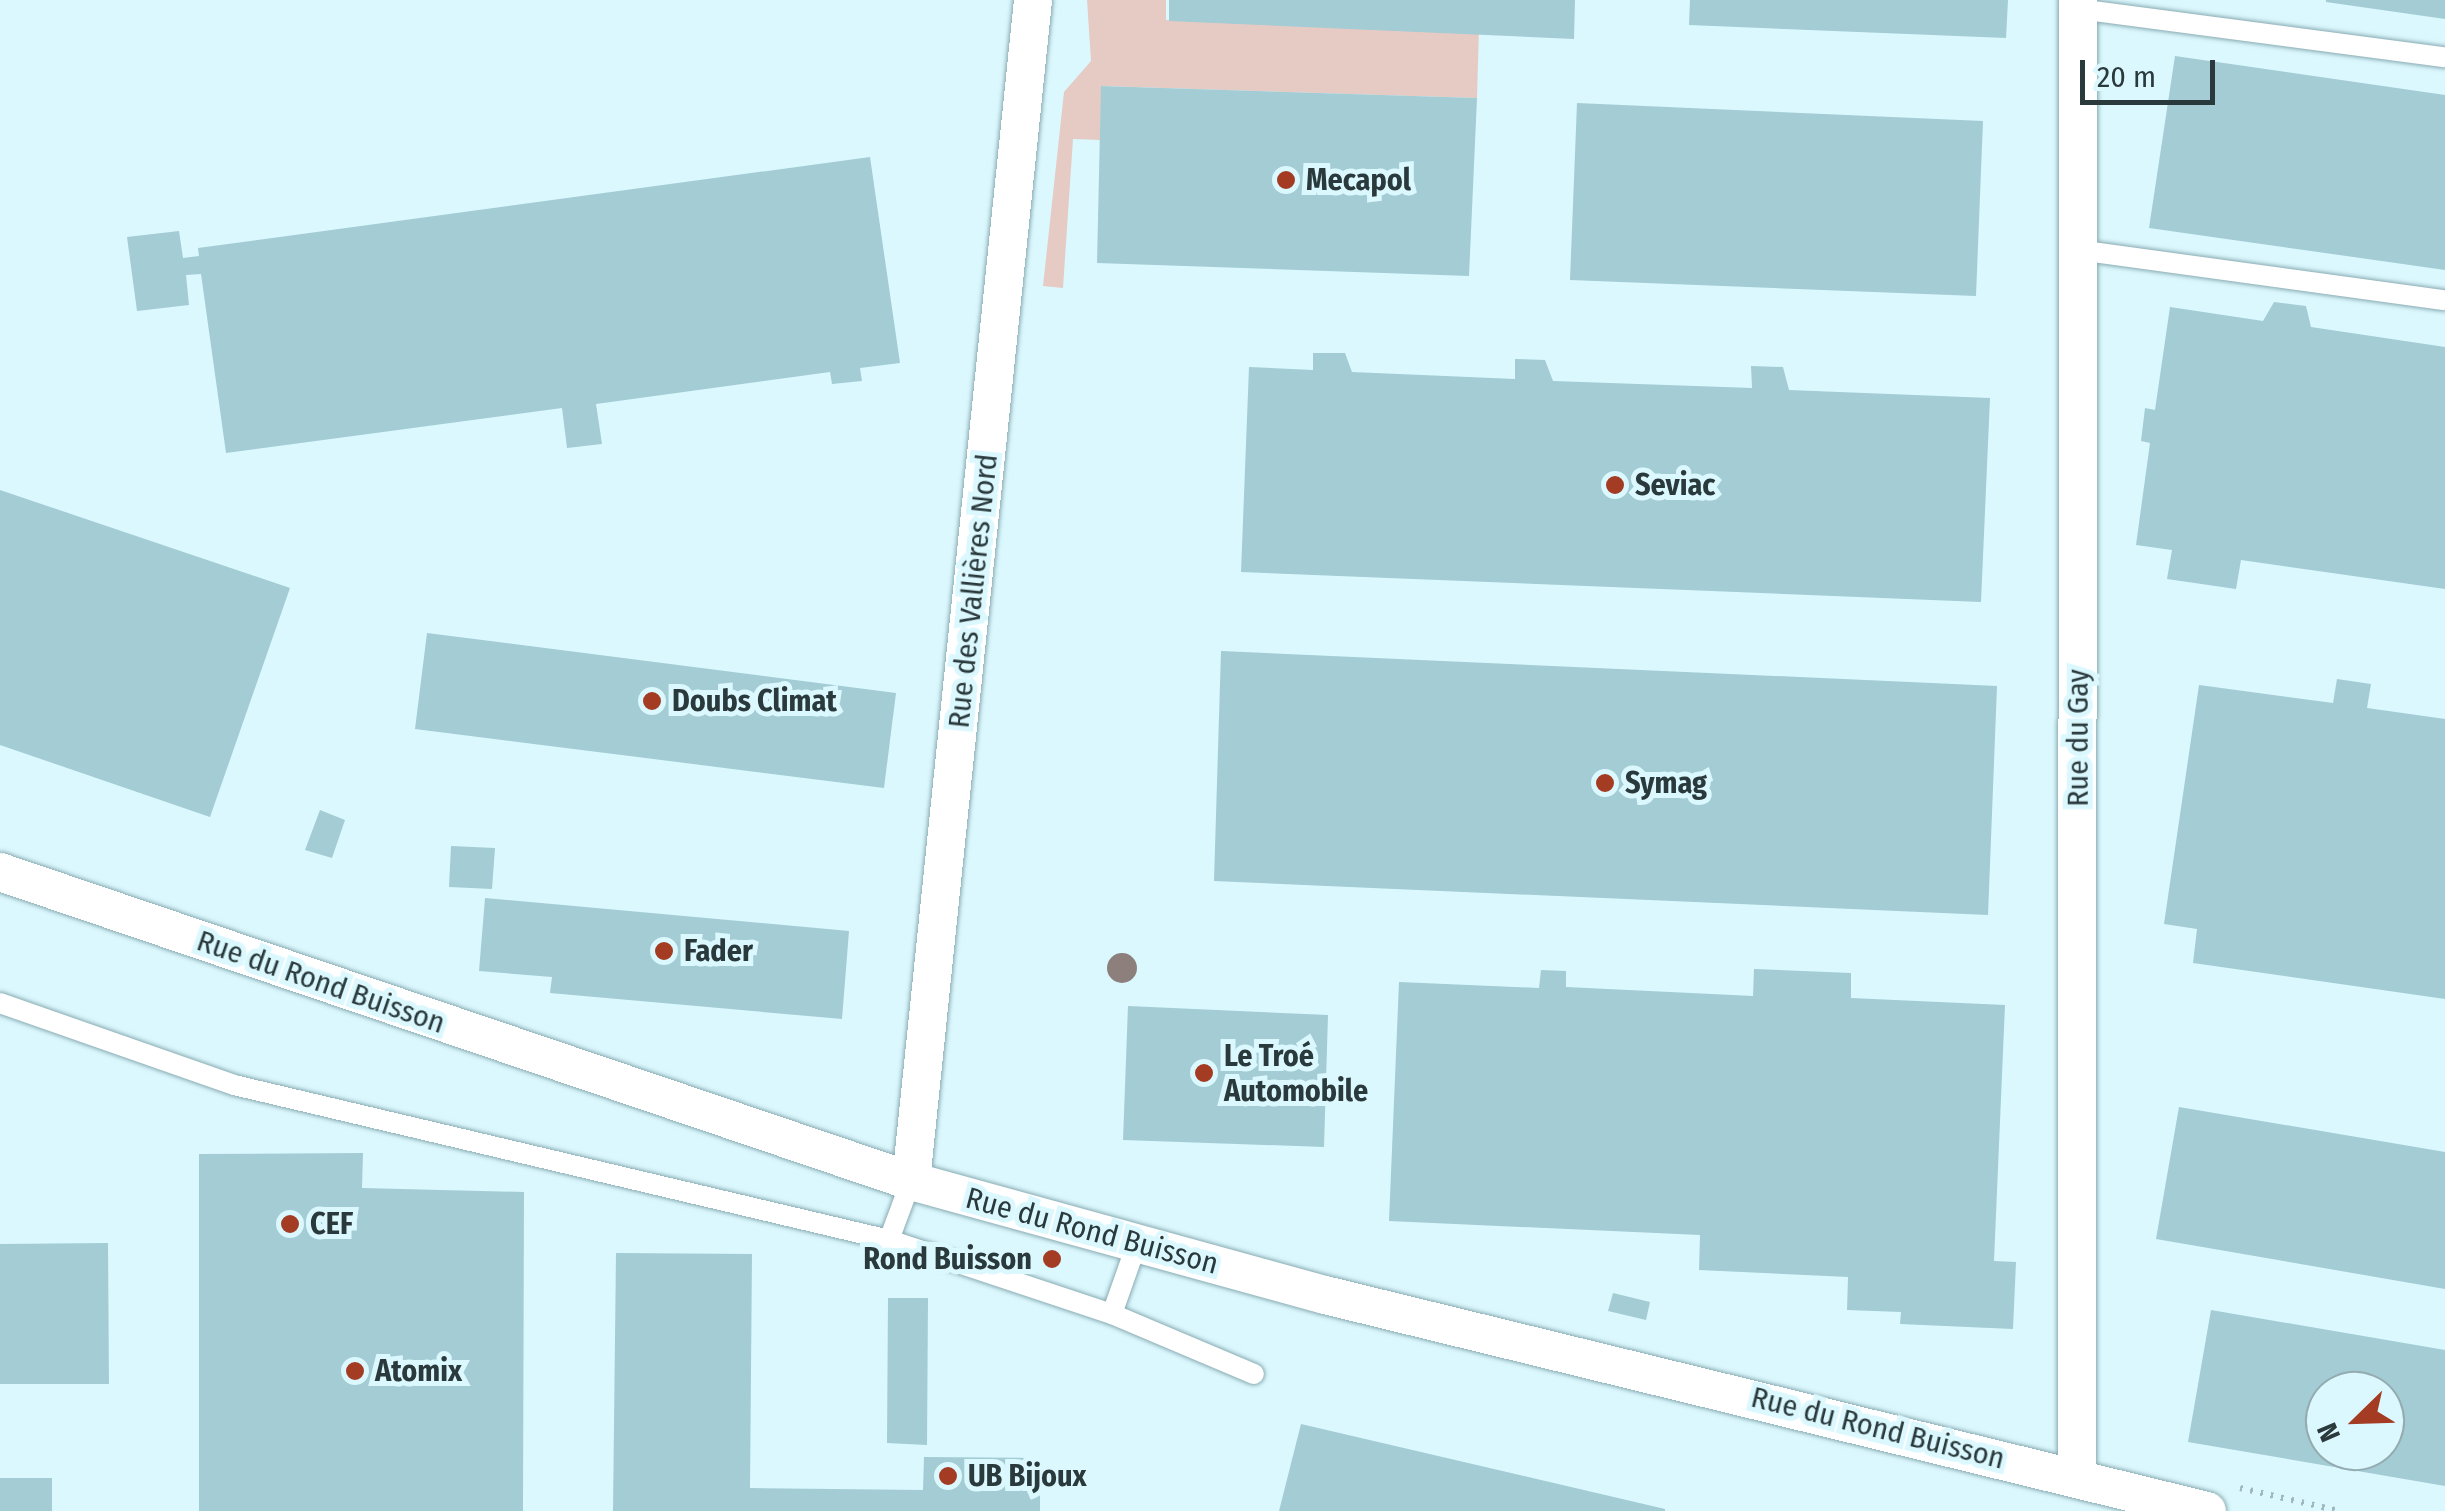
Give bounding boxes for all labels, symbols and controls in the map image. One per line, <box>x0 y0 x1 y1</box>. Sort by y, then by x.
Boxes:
scale bar <box>2085 40 2220 102</box>
text: 20 m <box>2097 59 2156 95</box>
place label: Mecapol <box>1306 162 1411 198</box>
marker: Mecapol <box>1275 169 1297 191</box>
street label: Rue des Vallières Nord <box>941 452 1005 730</box>
place label: Seviac <box>1635 467 1715 503</box>
marker: Seviac <box>1604 474 1626 496</box>
street label: Rue du Gay <box>2060 669 2096 807</box>
place label: Doubs Climat <box>672 683 837 719</box>
marker: Doubs Climat <box>641 690 663 712</box>
place label: Symag <box>1625 765 1707 801</box>
marker: Symag <box>1594 772 1616 794</box>
street label: Rue du Rond Buisson <box>192 923 450 1041</box>
place label: Fader <box>684 933 753 969</box>
marker: Fader <box>653 940 675 962</box>
place label: Le Troé Automobile <box>1224 1038 1368 1108</box>
marker: Le Troé Automobile <box>1193 1062 1215 1084</box>
street label: Rue du Rond Buisson <box>962 1180 1222 1282</box>
place label: CEF <box>310 1206 353 1242</box>
marker: CEF <box>279 1213 301 1235</box>
place label: Rond Buisson <box>863 1241 1032 1277</box>
marker: Rond Buisson <box>1041 1248 1063 1270</box>
place label: Atomix <box>375 1353 462 1389</box>
marker: Atomix <box>344 1360 366 1382</box>
north arrow <box>2305 1371 2405 1471</box>
street label: Rue du Rond Buisson <box>1748 1379 2008 1477</box>
text: N <box>2310 1418 2347 1446</box>
place label: UB Bijoux <box>968 1458 1087 1494</box>
marker: UB Bijoux <box>937 1465 959 1487</box>

